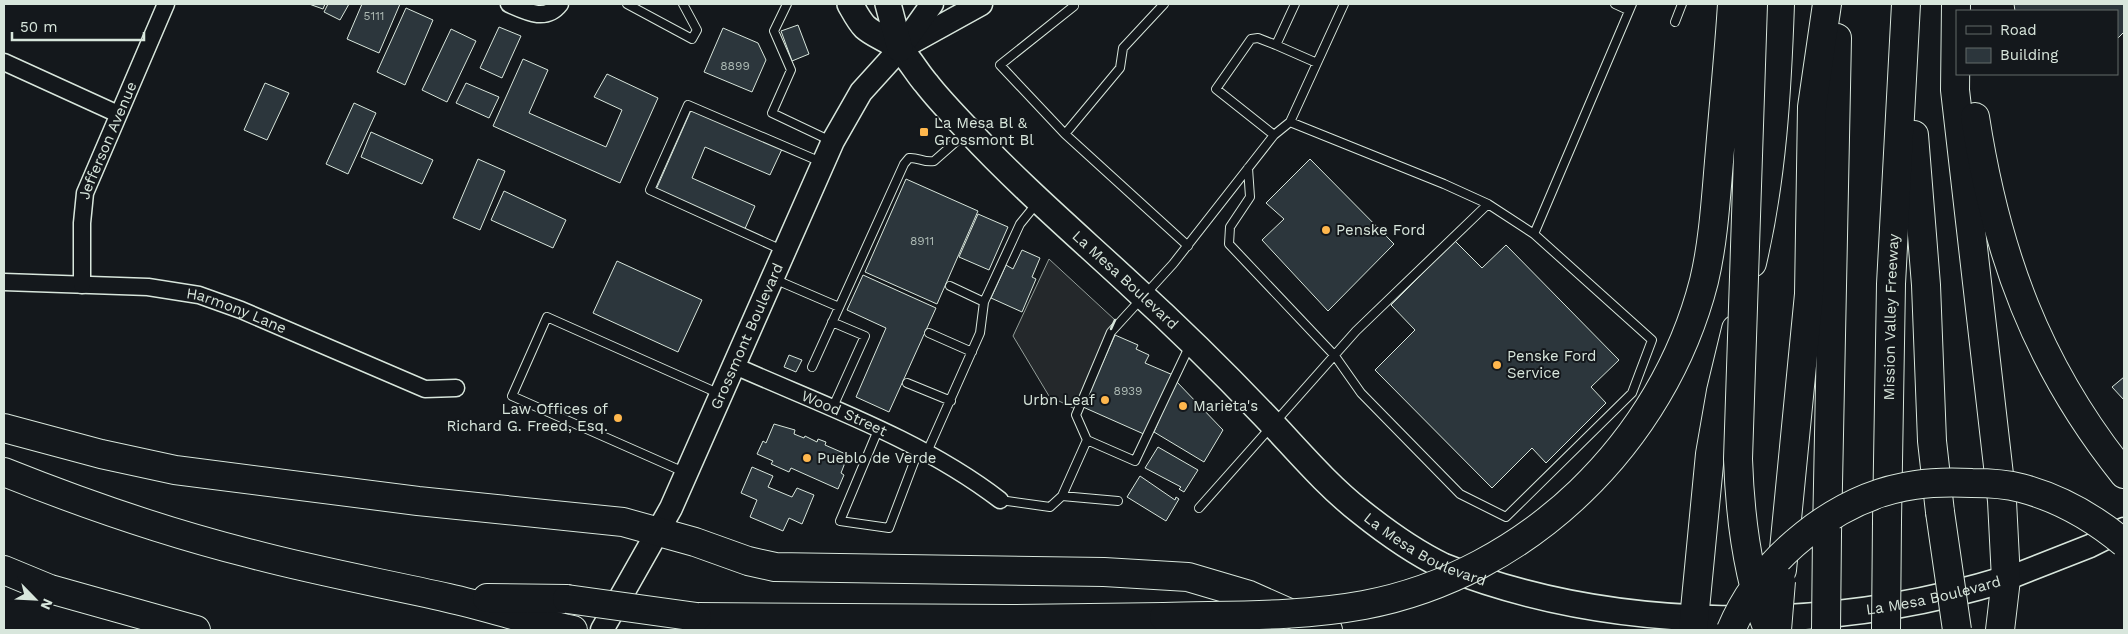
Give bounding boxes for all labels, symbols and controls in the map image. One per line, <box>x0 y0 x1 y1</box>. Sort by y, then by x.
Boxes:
house number: 5111 <box>363 9 385 23</box>
scale bar <box>12 10 145 42</box>
legend <box>1956 10 2118 75</box>
text: 50 m <box>20 18 57 36</box>
text: Road <box>2000 21 2037 39</box>
text: Building <box>2000 46 2058 64</box>
house number: 8899 <box>720 59 750 73</box>
street label: Jefferson Avenue <box>75 79 141 200</box>
place label: La Mesa Bl & Grossmont Bl <box>934 114 1034 149</box>
marker: La Mesa Bl & Grossmont Bl <box>918 126 930 138</box>
place label: Penske Ford <box>1336 221 1425 239</box>
marker: Penske Ford <box>1320 224 1332 236</box>
street label: La Mesa Boulevard <box>1069 227 1182 333</box>
street label: Mission Valley Freeway <box>1880 233 1903 400</box>
house number: 8911 <box>910 234 934 248</box>
street label: Grossmont Boulevard <box>707 260 787 412</box>
street label: Harmony Lane <box>185 284 289 337</box>
place label: Penske Ford Service <box>1507 347 1596 382</box>
marker: Penske Ford Service <box>1491 359 1503 371</box>
house number: 8939 <box>1114 384 1142 398</box>
street label: Wood Street <box>799 387 891 441</box>
place label: Urbn Leaf <box>1023 391 1095 409</box>
marker: Urbn Leaf <box>1099 394 1111 406</box>
place label: Marieta's <box>1193 397 1258 415</box>
place label: Law Offices of Richard G. Freed, Esq. <box>446 400 608 435</box>
marker: Marieta's <box>1177 400 1189 412</box>
marker: Law Offices of Richard G. Freed, Esq. <box>612 412 624 424</box>
place label: Pueblo de Verde <box>817 449 936 467</box>
marker: Pueblo de Verde <box>801 452 813 464</box>
street label: La Mesa Boulevard <box>1360 509 1488 590</box>
street label: La Mesa Boulevard <box>1865 572 2003 619</box>
north arrow <box>10 574 60 624</box>
text: N <box>37 596 56 612</box>

